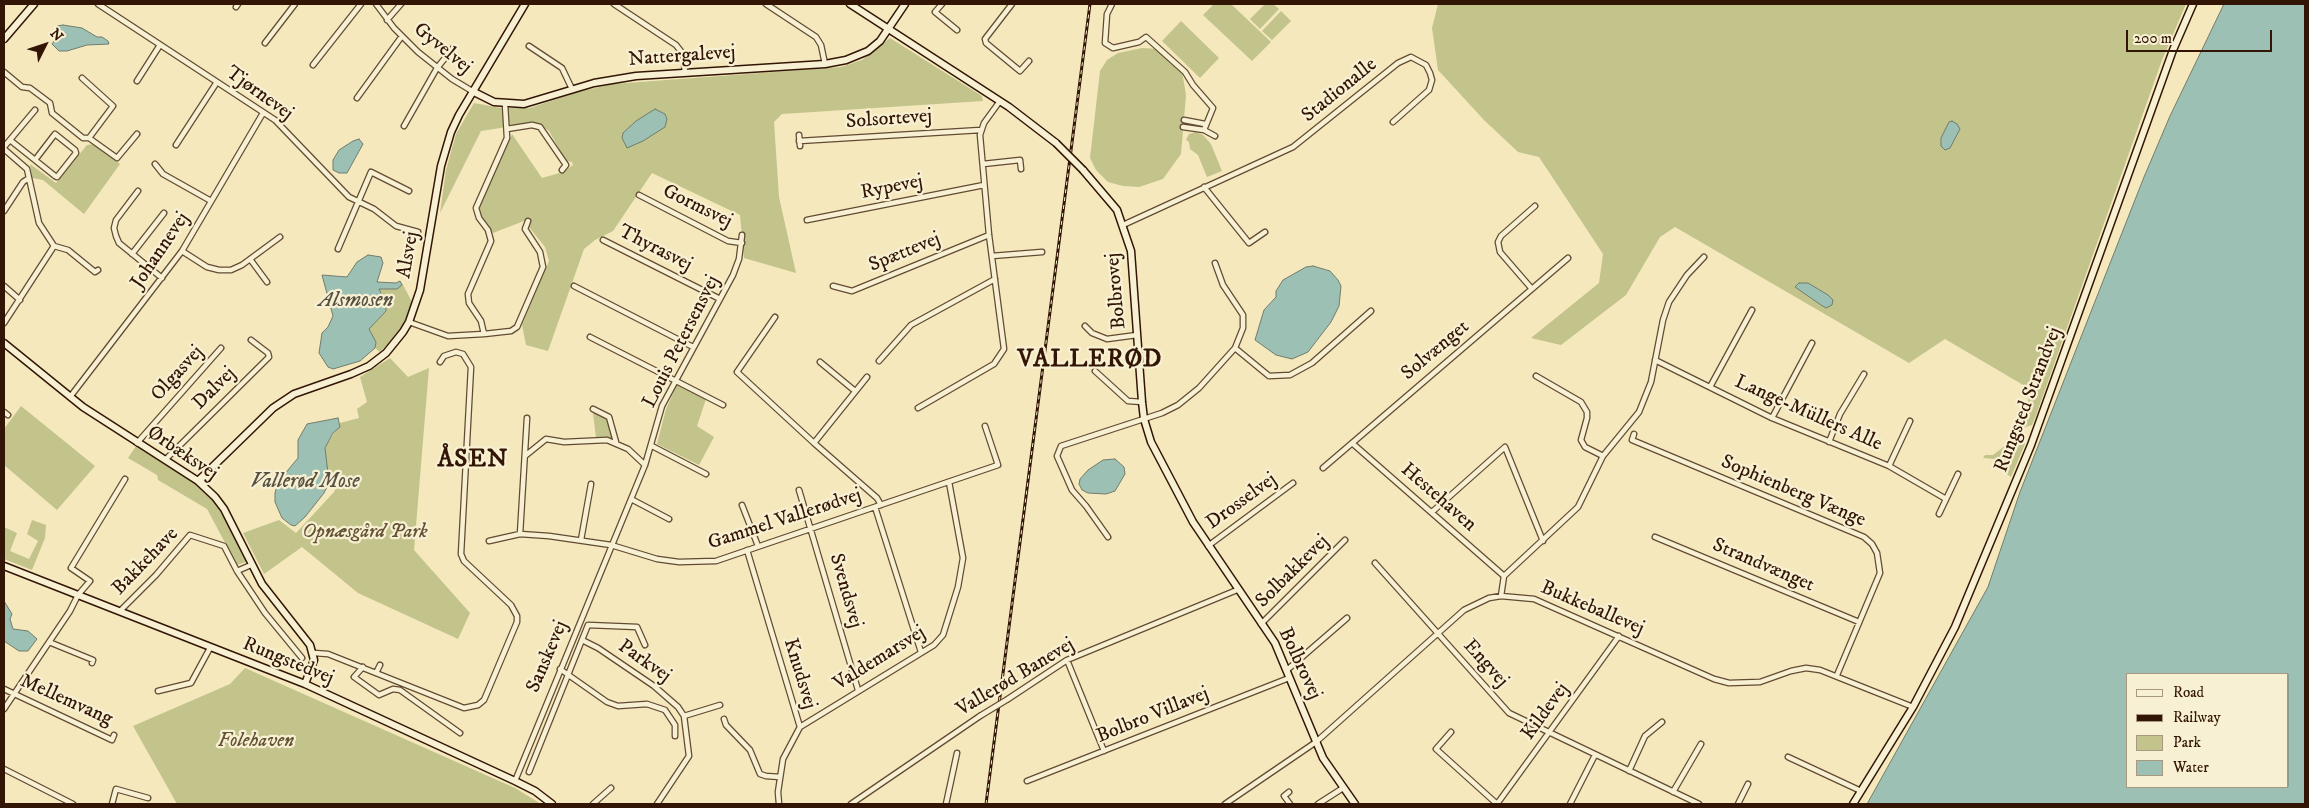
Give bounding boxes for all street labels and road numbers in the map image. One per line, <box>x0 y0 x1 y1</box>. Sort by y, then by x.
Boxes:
street label: Gyvelvej <box>408 18 476 80</box>
street label: Nattergalevej <box>628 41 736 73</box>
street label: Stadionalle <box>1298 54 1382 128</box>
street label: Tjørnevej <box>221 62 297 126</box>
street label: Solsortevej <box>845 105 933 135</box>
street label: Rypevej <box>859 170 925 206</box>
street label: Gormsvej <box>658 180 736 234</box>
street label: Johannevej <box>127 208 195 294</box>
street label: Thyrasvej <box>614 220 696 278</box>
street label: Spættevej <box>866 228 944 278</box>
street label: Alsvej <box>393 230 425 280</box>
street label: Bolbrovej <box>1102 252 1132 330</box>
street label: Louis Petersensvej <box>638 272 726 412</box>
street label: Solvænget <box>1397 316 1475 386</box>
street label: Rungsted Strandvej <box>1990 324 2068 476</box>
street label: Olgasvej <box>147 341 209 407</box>
street label: Dalvej <box>188 362 242 416</box>
street label: Lange-Müllers Alle <box>1731 371 1885 457</box>
street label: Ørbæksvej <box>142 421 222 487</box>
street label: Sophienberg Vænge <box>1717 451 1869 533</box>
street label: Hestehaven <box>1395 459 1481 537</box>
street label: Drosselvej <box>1202 468 1282 536</box>
street label: Gammel Vallerødvej <box>705 484 865 556</box>
street label: Bakkehave <box>108 523 184 601</box>
street label: Solbakkevej <box>1251 530 1335 614</box>
street label: Strandvænget <box>1708 534 1818 598</box>
street label: Svendsvej <box>823 551 867 631</box>
street label: Bukkeballevej <box>1537 576 1647 642</box>
street label: Sanskevej <box>522 617 574 697</box>
street label: Valdemarsvej <box>830 621 930 697</box>
street label: Bolbrovej <box>1272 624 1326 704</box>
street label: Rungstedvej <box>239 633 337 691</box>
street label: Vallerød Banevej <box>953 633 1079 723</box>
street label: Parkvej <box>613 635 675 689</box>
street label: Engvej <box>1457 635 1513 693</box>
street label: Knudsvej <box>777 636 821 712</box>
street label: Mellemvang <box>16 670 116 732</box>
street label: Kildevej <box>1517 679 1575 745</box>
street label: Bolbro Villavej <box>1093 683 1213 749</box>

